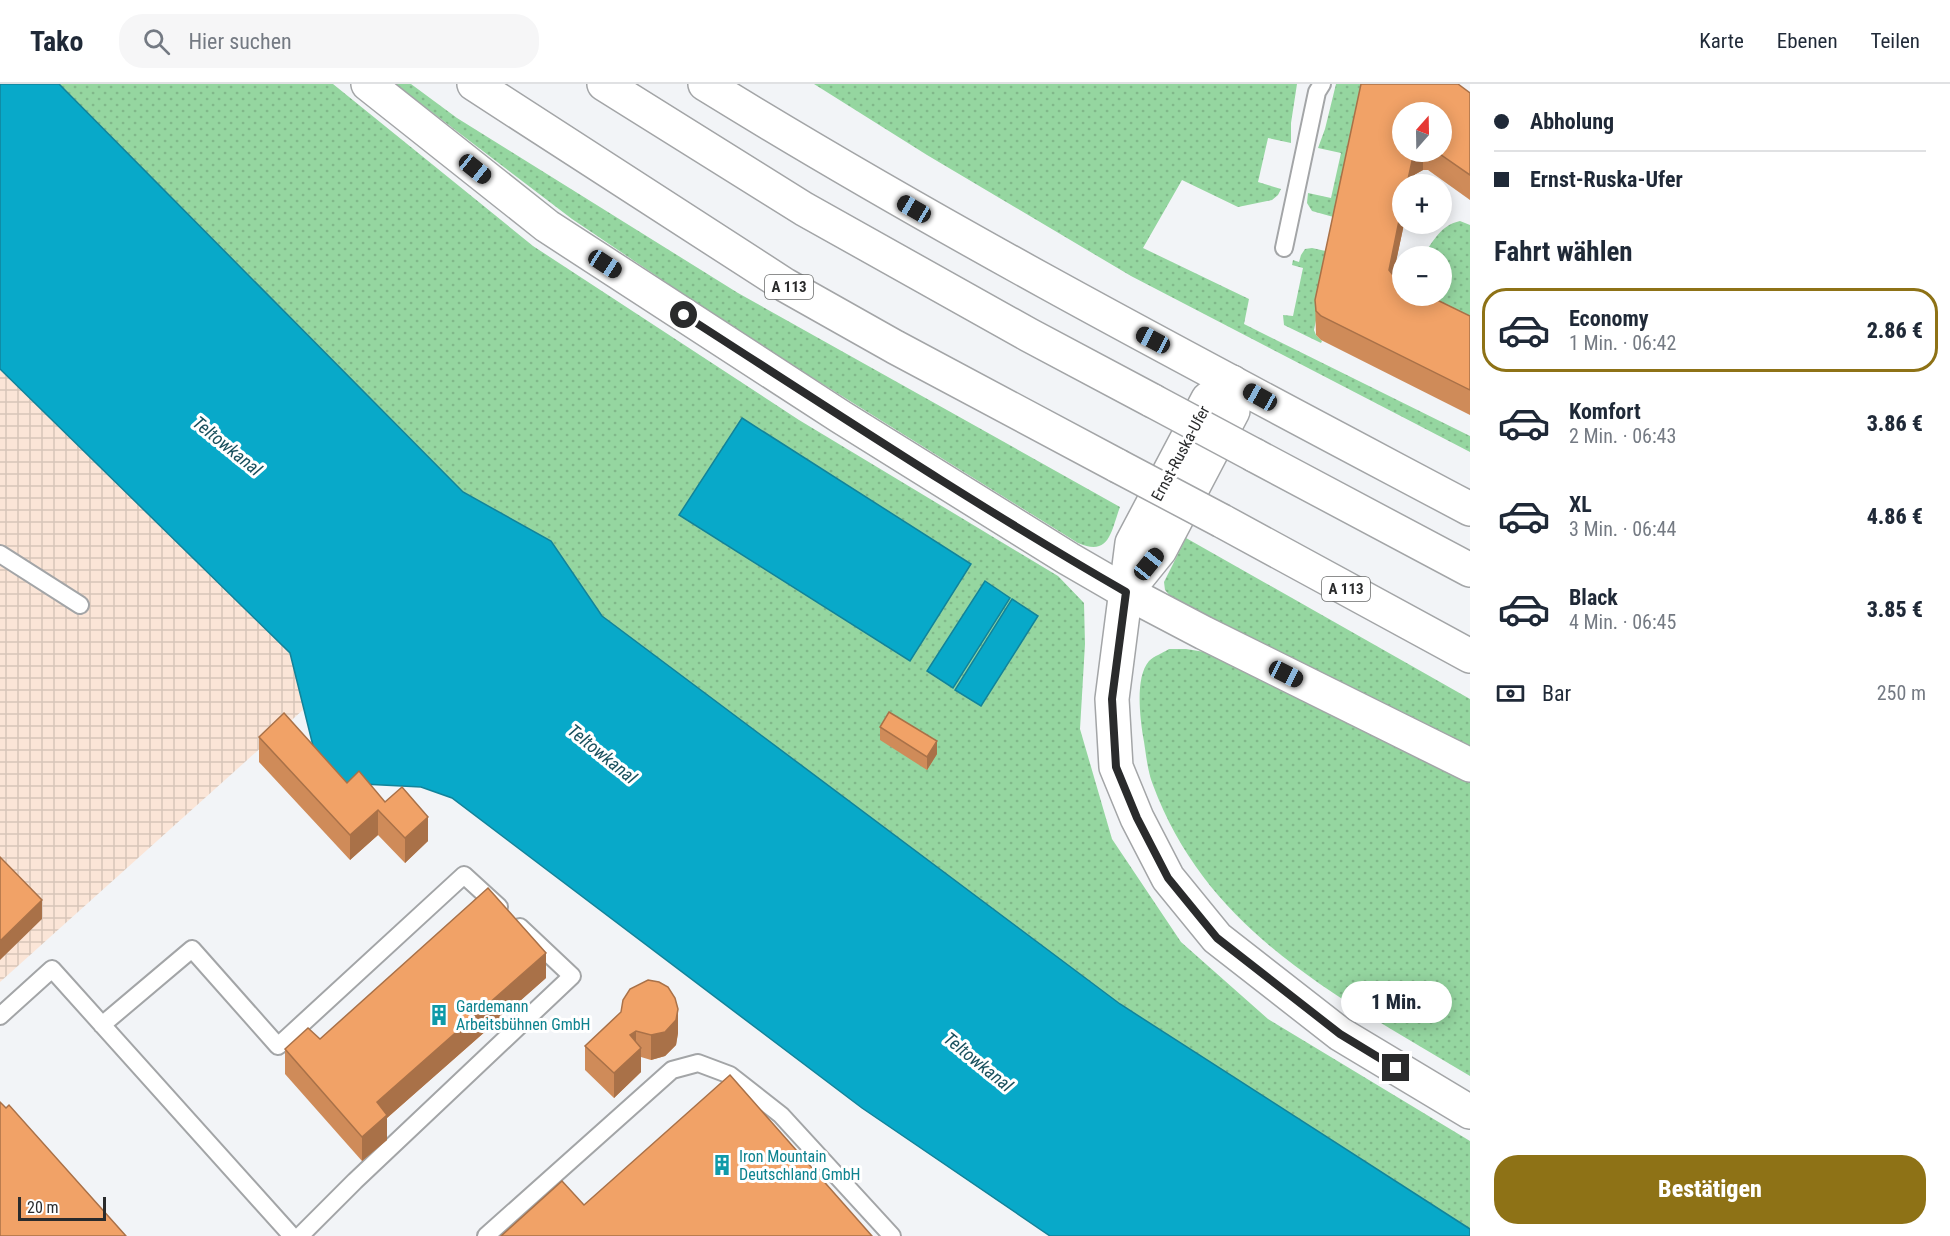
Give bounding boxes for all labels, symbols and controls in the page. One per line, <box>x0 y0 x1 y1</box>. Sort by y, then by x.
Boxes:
search box <box>119 14 539 68</box>
text: Tako <box>30 25 83 58</box>
icon: search <box>140 25 173 58</box>
text: Hier suchen <box>188 29 292 54</box>
text: Karte <box>1699 29 1744 53</box>
text: Ebenen <box>1777 29 1838 53</box>
text: Teilen <box>1871 29 1920 53</box>
north arrow <box>1392 102 1452 162</box>
map controls <box>1392 102 1452 306</box>
text: Abholung <box>1530 109 1614 134</box>
car <box>455 151 495 187</box>
text: Ernst-Ruska-Ufer <box>1530 167 1683 192</box>
button: + <box>1392 174 1452 234</box>
car <box>894 192 934 226</box>
text: Fahrt wählen <box>1494 236 1633 268</box>
button: − <box>1392 246 1452 306</box>
car <box>585 247 625 281</box>
road number: A 113 <box>765 275 813 299</box>
route start <box>670 301 697 328</box>
icon: car <box>1497 303 1551 357</box>
text: Economy <box>1569 306 1649 331</box>
text: 2.86 € <box>1867 318 1923 343</box>
car <box>1133 324 1173 356</box>
text: 1 Min. · 06:42 <box>1569 331 1676 355</box>
car <box>1240 380 1280 414</box>
icon: car <box>1497 396 1551 450</box>
text: Komfort <box>1569 399 1641 424</box>
street label: Ernst-Ruska-Ufer <box>1147 402 1214 504</box>
water label: Teltowkanal <box>189 411 267 480</box>
text: 3.86 € <box>1867 411 1923 436</box>
text: 2 Min. · 06:43 <box>1569 424 1676 448</box>
icon: car <box>1497 489 1551 543</box>
text: XL <box>1569 492 1592 517</box>
text: 4.86 € <box>1867 504 1923 529</box>
text: 3 Min. · 06:44 <box>1569 517 1676 541</box>
car <box>1131 544 1167 584</box>
road number: A 113 <box>1322 577 1370 601</box>
icon: car <box>1497 582 1551 636</box>
text: Black <box>1569 585 1618 610</box>
text: 3.85 € <box>1867 597 1923 622</box>
text: 4 Min. · 06:45 <box>1569 610 1676 634</box>
car <box>1266 658 1306 690</box>
icon: cash <box>1494 677 1527 710</box>
text: Bar <box>1542 681 1571 706</box>
text: 250 m <box>1877 681 1926 705</box>
water label: Teltowkanal <box>564 719 642 788</box>
callout: 1 Min. <box>1340 981 1452 1023</box>
text: 1 Min. <box>1371 990 1422 1014</box>
place label: Gardemann Arbeitsbühnen GmbH <box>456 997 591 1034</box>
building icon: Gardemann Arbeitsbühnen GmbH <box>427 1003 451 1027</box>
water label: Teltowkanal <box>940 1027 1018 1096</box>
route end <box>1382 1054 1409 1081</box>
place label: Iron Mountain Deutschland GmbH <box>739 1147 861 1184</box>
building icon: Iron Mountain Deutschland GmbH <box>710 1153 734 1177</box>
button: Bestätigen <box>1494 1155 1926 1224</box>
scale bar <box>18 1194 106 1222</box>
text: 20 m <box>27 1198 59 1217</box>

